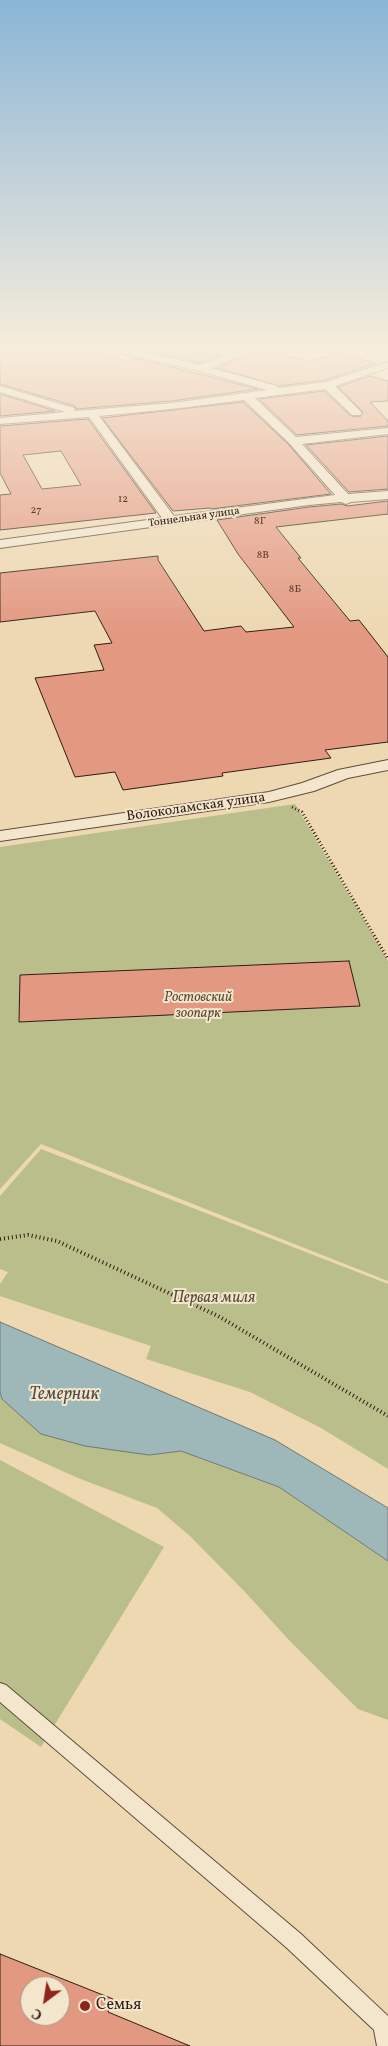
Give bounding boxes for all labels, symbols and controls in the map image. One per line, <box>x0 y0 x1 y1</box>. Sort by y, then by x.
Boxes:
house number: 12 <box>118 493 128 507</box>
house number: 27 <box>31 504 41 518</box>
street label: Тоннельная улица <box>147 505 241 531</box>
house number: 8Г <box>254 515 266 529</box>
house number: 8В <box>257 549 269 563</box>
house number: 8Б <box>289 583 301 597</box>
street label: Волоколамская улица <box>126 790 266 826</box>
park label: Ростовский зоопарк <box>164 990 232 1022</box>
park label: Первая миля <box>173 1289 255 1309</box>
water label: Темерник <box>29 1385 99 1407</box>
north arrow <box>20 1976 70 2026</box>
place label: Семья <box>96 1996 141 2016</box>
marker: Семья <box>78 1999 92 2013</box>
text: С <box>29 2003 46 2024</box>

